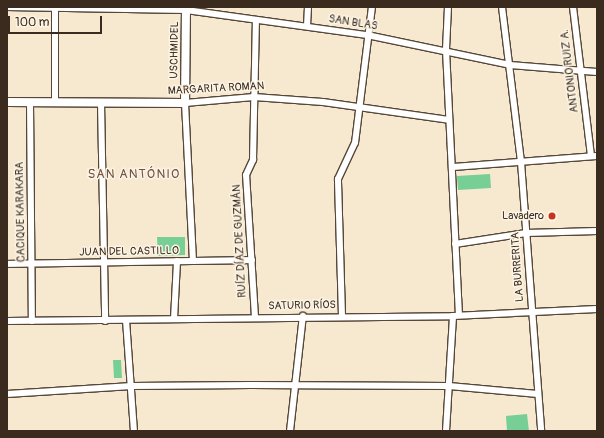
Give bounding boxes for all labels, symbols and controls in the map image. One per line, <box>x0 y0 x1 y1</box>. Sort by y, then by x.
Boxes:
scale bar <box>10 8 104 34</box>
street label: SAN BLAS <box>328 13 378 33</box>
text: 100 m <box>15 15 49 30</box>
street label: USCHMIDEL <box>168 21 182 79</box>
street label: ANTONIO RUIZ A. <box>558 29 582 113</box>
street label: MARGARITA ROMAN <box>167 80 265 98</box>
street label: CACIQUE KARAKARA <box>14 162 28 262</box>
district label: SAN ANTÓNIO <box>88 166 180 182</box>
street label: RUÍZ DÍAZ DE GUZMÁN <box>230 184 250 298</box>
place label: Lavadero <box>502 209 544 223</box>
marker: Lavadero <box>547 211 557 221</box>
street label: LA BURRERITA <box>509 232 527 302</box>
street label: JUAN DEL CASTILLO <box>79 245 179 259</box>
street label: SATURIO RÍOS <box>268 299 336 313</box>

